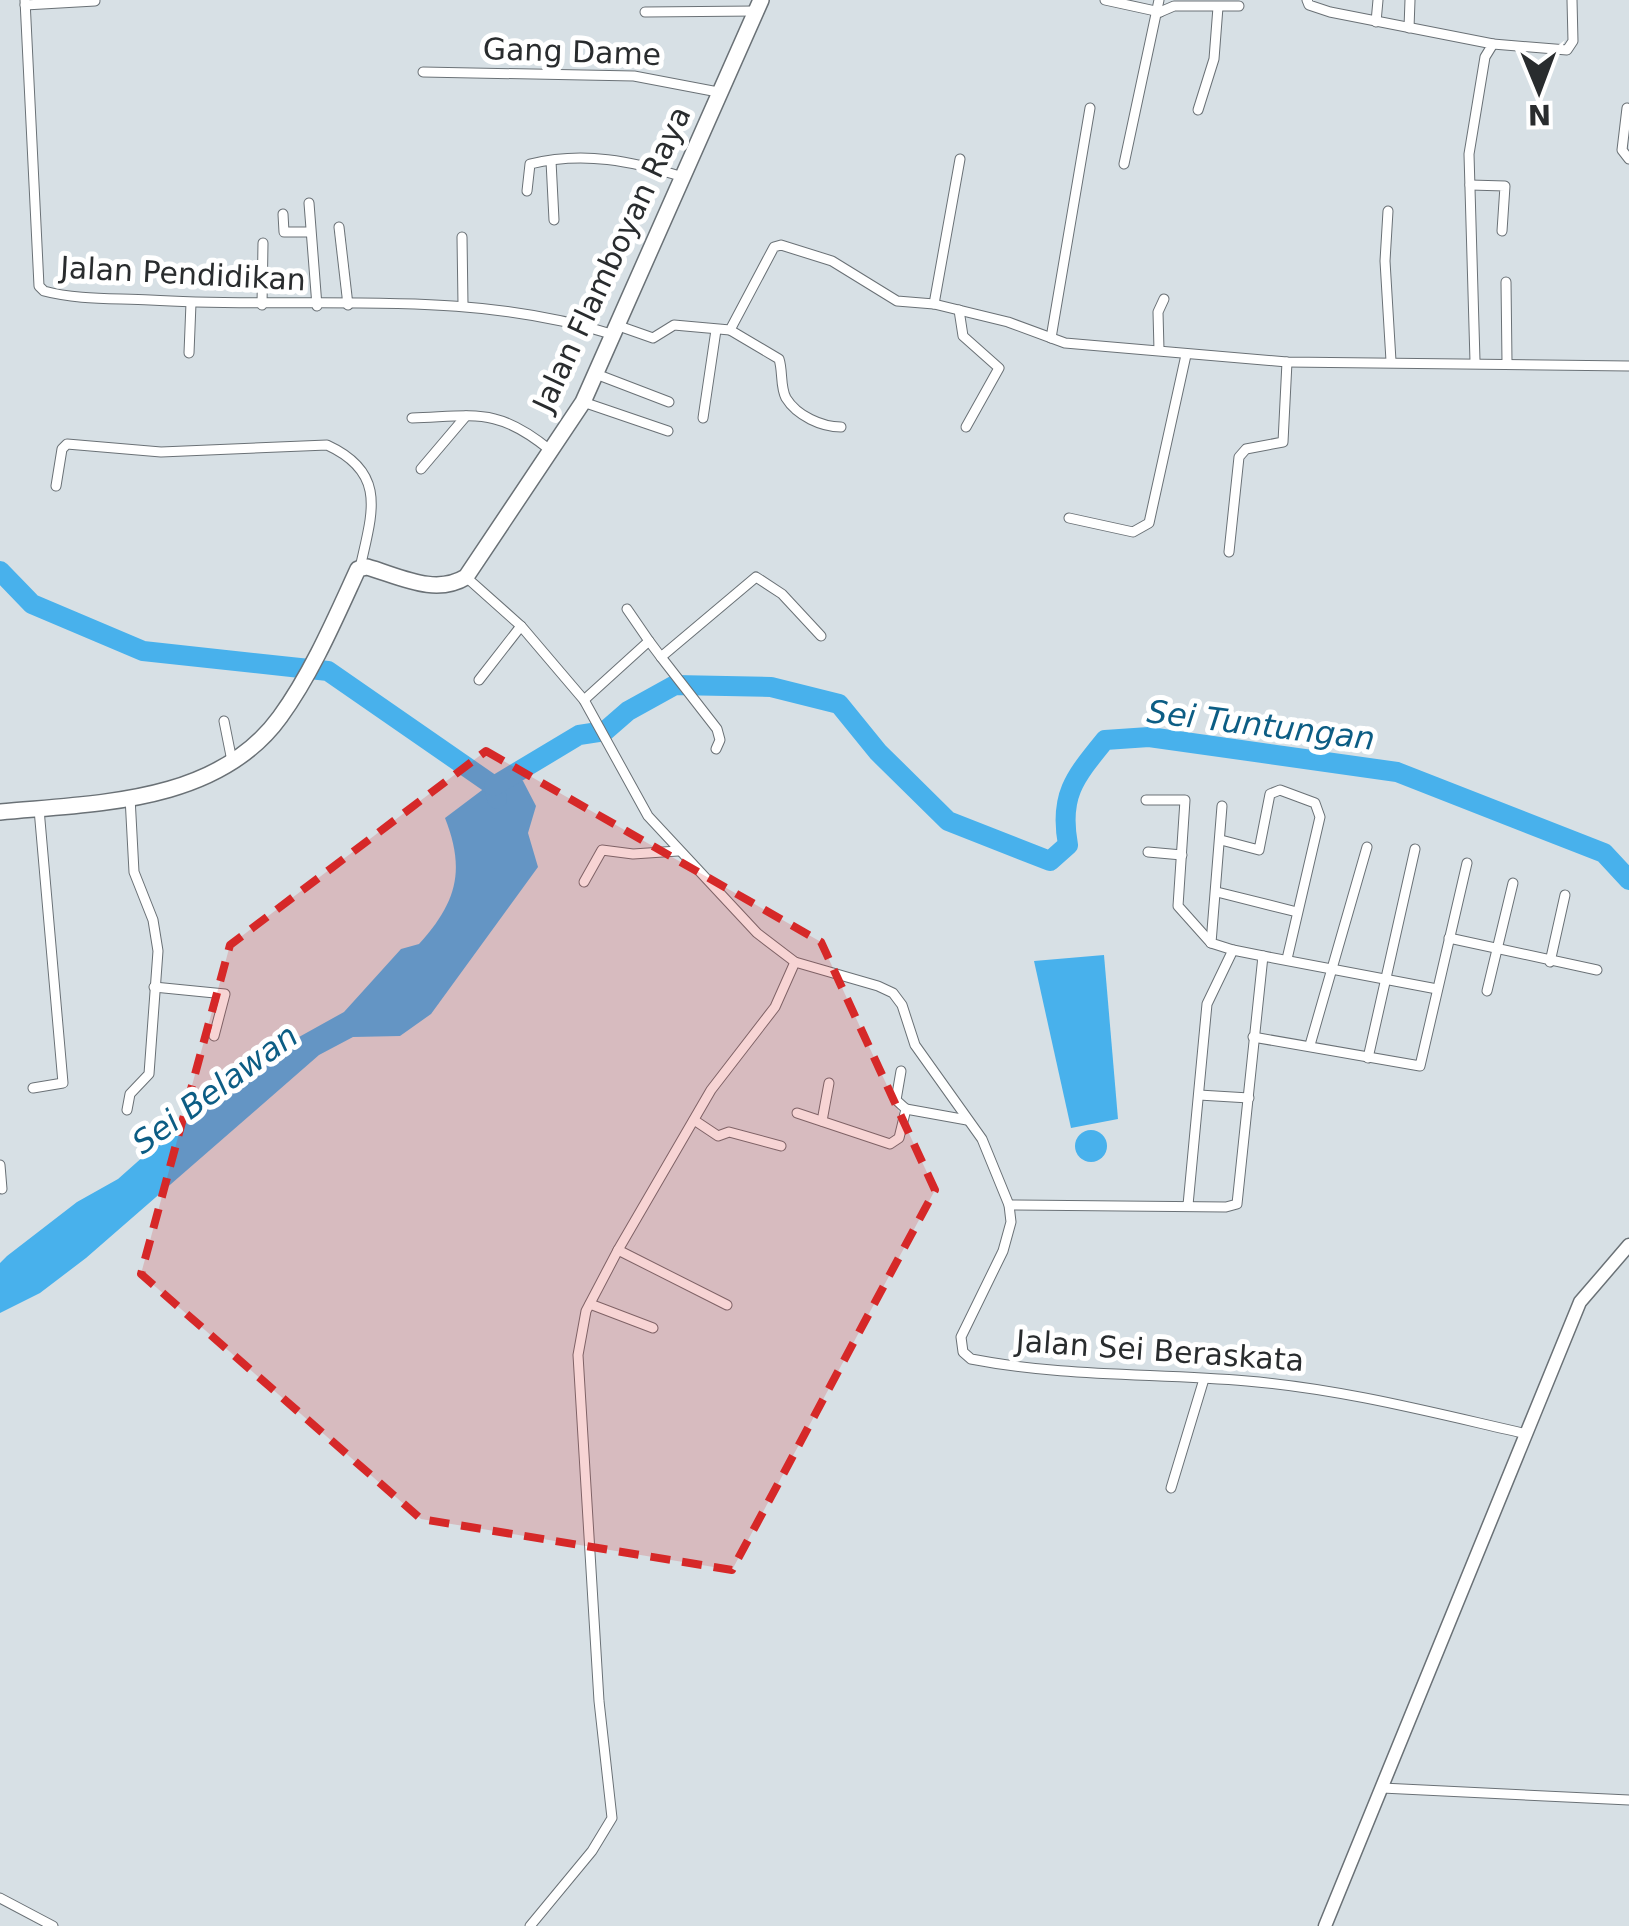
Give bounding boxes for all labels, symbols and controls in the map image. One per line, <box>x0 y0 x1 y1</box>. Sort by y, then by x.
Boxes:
street label: Gang Dame <box>482 31 662 72</box>
north arrow <box>1489 40 1589 140</box>
text: N <box>1527 98 1551 131</box>
street label: Jalan Flamboyan Raya <box>525 101 698 419</box>
street label: Jalan Pendidikan <box>57 249 307 297</box>
water label: Sei Tuntungan <box>1145 692 1377 758</box>
water label: Sei Belawan <box>125 1016 305 1162</box>
street label: Jalan Sei Beraskata <box>1013 1323 1305 1378</box>

